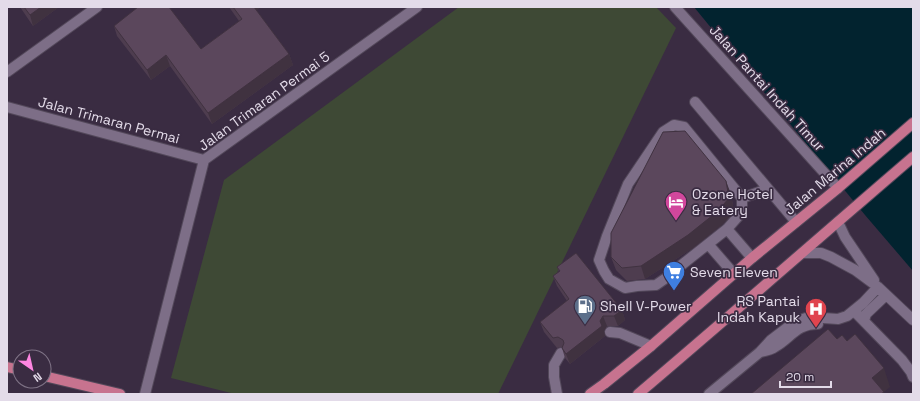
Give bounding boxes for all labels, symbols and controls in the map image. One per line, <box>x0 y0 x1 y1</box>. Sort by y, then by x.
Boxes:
street label: Jalan Pantai Indah Timur <box>705 21 829 155</box>
street label: Jalan Trimaran Permai 5 <box>195 47 333 155</box>
street label: Jalan Trimaran Permai <box>36 92 182 148</box>
street label: Jalan Marina Indah <box>781 123 889 219</box>
place label: Ozone Hotel & Eatery <box>692 185 773 219</box>
hotel icon: Ozone Hotel & Eatery <box>663 189 689 222</box>
supermarket icon: Seven Eleven <box>661 259 687 292</box>
place label: Seven Eleven <box>690 263 778 281</box>
place label: RS Pantai Indah Kapuk <box>717 292 800 326</box>
fuel station icon: Shell V-Power <box>572 293 598 326</box>
hospital icon: RS Pantai Indah Kapuk <box>803 296 829 329</box>
place label: Shell V-Power <box>600 297 691 315</box>
north arrow <box>12 349 52 389</box>
scale bar <box>780 363 831 389</box>
text: N <box>31 369 45 385</box>
text: 20 m <box>786 369 814 385</box>

